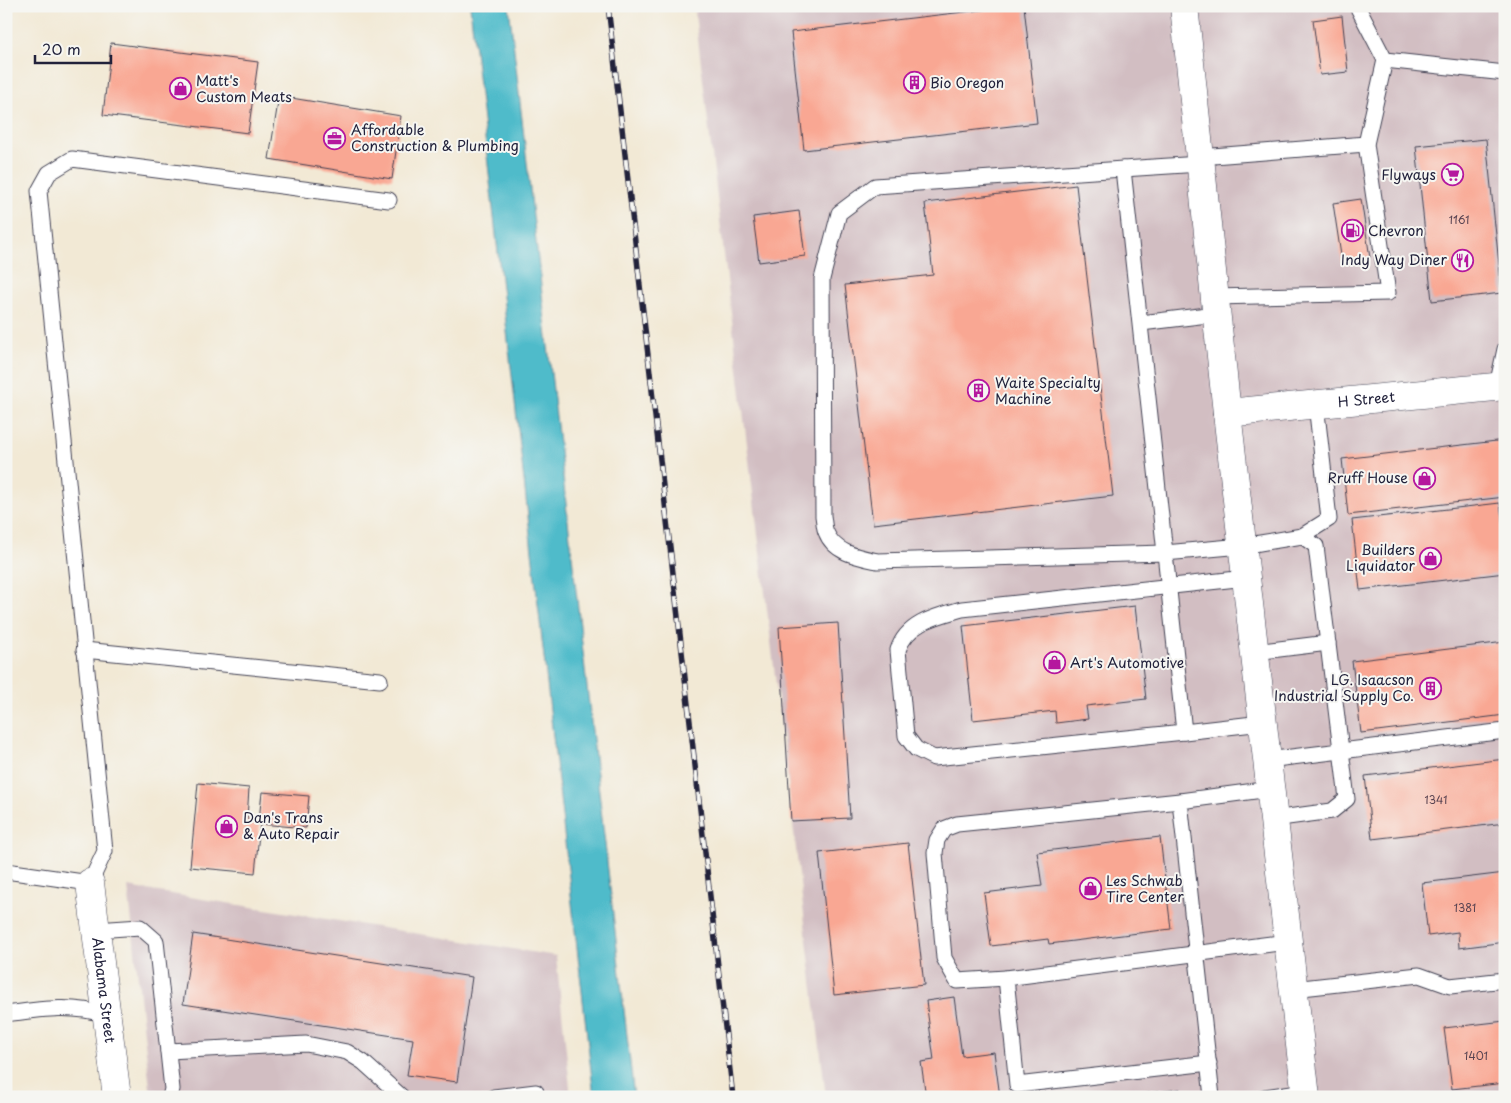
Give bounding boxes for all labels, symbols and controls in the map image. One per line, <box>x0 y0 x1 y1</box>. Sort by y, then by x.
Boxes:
scale bar <box>35 32 111 64</box>
text: 20 m <box>42 37 81 60</box>
place label: Matt's Custom Meats <box>196 70 292 107</box>
building icon: Bio Oregon <box>902 71 926 95</box>
place label: Bio Oregon <box>930 72 1004 93</box>
shop icon: Matt's Custom Meats <box>168 77 192 101</box>
place label: Affordable Construction & Plumbing <box>351 119 519 156</box>
office icon: Affordable Construction & Plumbing <box>323 126 347 150</box>
supermarket icon: Flyways <box>1440 163 1464 187</box>
place label: Flyways <box>1381 164 1436 185</box>
house number: 1161 <box>1449 211 1469 228</box>
fuel station icon: Chevron <box>1340 219 1364 243</box>
place label: Chevron <box>1368 220 1424 241</box>
restaurant icon: Indy Way Diner <box>1451 248 1475 272</box>
place label: Indy Way Diner <box>1341 249 1447 270</box>
place label: Waite Specialty Machine <box>995 372 1101 409</box>
building icon: Waite Specialty Machine <box>967 379 991 403</box>
street label: H Street <box>1337 386 1396 412</box>
shop icon: Rruff House <box>1412 466 1436 490</box>
place label: Rruff House <box>1328 467 1408 488</box>
place label: Builders Liquidator <box>1346 539 1415 576</box>
shop icon: Builders Liquidator <box>1419 546 1443 570</box>
shop icon: Art's Automotive <box>1042 651 1066 675</box>
place label: Art's Automotive <box>1070 652 1184 673</box>
place label: LG. Isaacson Industrial Supply Co. <box>1274 669 1414 706</box>
building icon: LG. Isaacson Industrial Supply Co. <box>1418 676 1442 700</box>
house number: 1341 <box>1425 791 1447 808</box>
place label: Dan's Trans & Auto Repair <box>243 807 339 844</box>
shop icon: Dan's Trans & Auto Repair <box>215 814 239 838</box>
place label: Les Schwab Tire Center <box>1106 870 1184 907</box>
shop icon: Les Schwab Tire Center <box>1078 877 1102 901</box>
house number: 1381 <box>1454 899 1476 916</box>
street label: Alabama Street <box>87 936 121 1044</box>
house number: 1401 <box>1464 1047 1488 1064</box>

